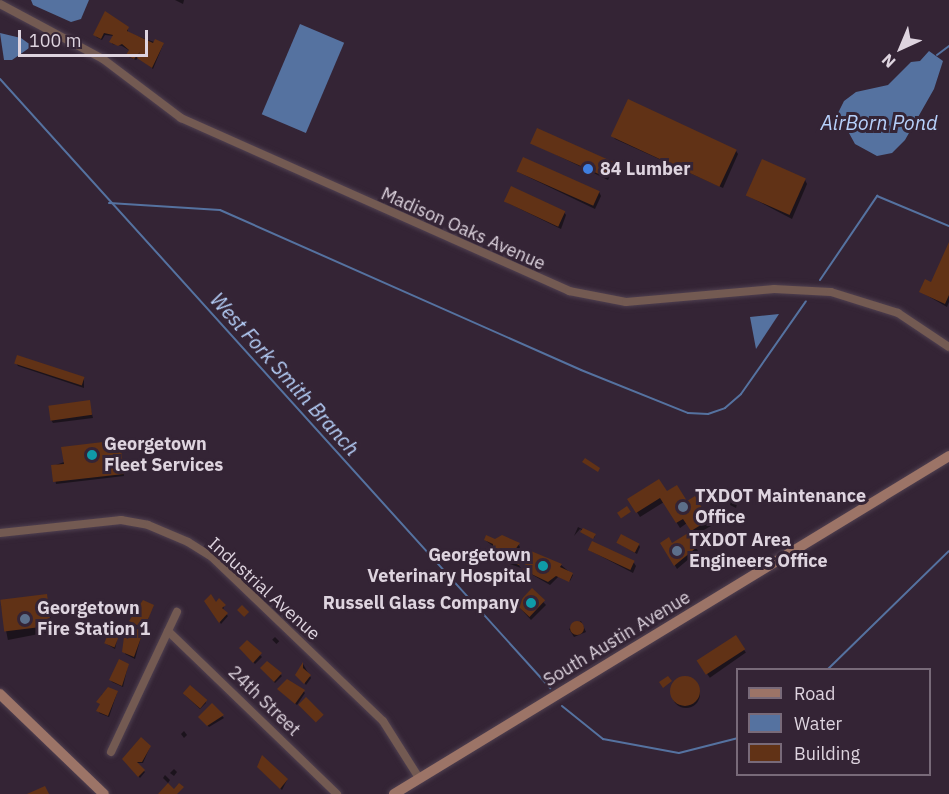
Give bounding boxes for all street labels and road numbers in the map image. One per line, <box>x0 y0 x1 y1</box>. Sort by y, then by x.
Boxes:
street label: Madison Oaks Avenue <box>378 183 548 275</box>
street label: Industrial Avenue <box>204 533 324 645</box>
street label: South Austin Avenue <box>540 587 694 691</box>
street label: 24th Street <box>223 661 305 741</box>

